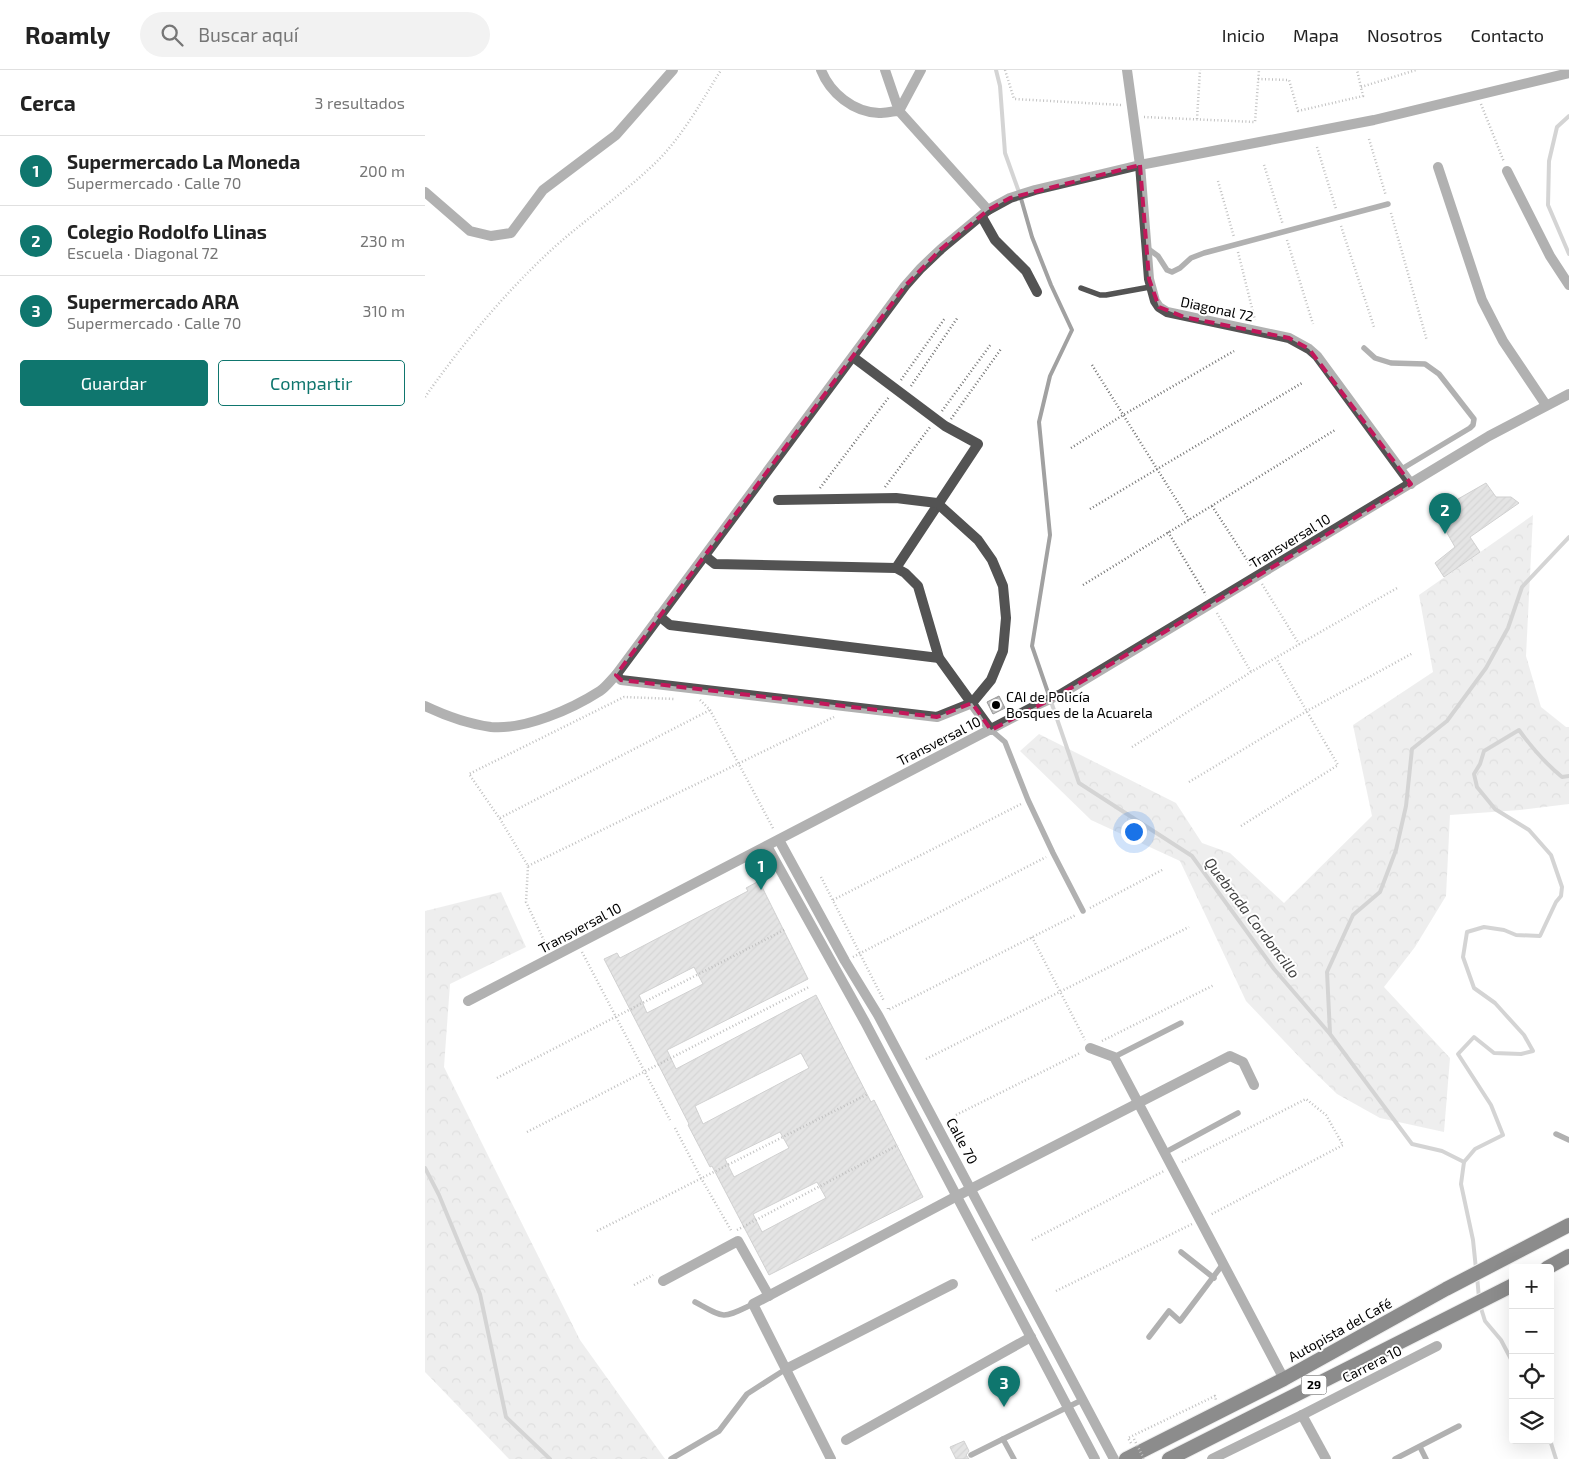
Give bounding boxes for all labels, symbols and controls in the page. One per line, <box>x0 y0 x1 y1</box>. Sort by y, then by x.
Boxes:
search box <box>140 12 490 57</box>
text: Roamly <box>25 20 110 49</box>
icon: search <box>158 21 186 49</box>
text: Buscar aquí <box>198 23 299 46</box>
text: Inicio <box>1222 24 1265 46</box>
text: Mapa <box>1293 24 1339 46</box>
text: Nosotros <box>1367 24 1442 46</box>
text: Contacto <box>1470 24 1544 46</box>
text: Cerca <box>20 90 76 115</box>
text: 3 resultados <box>315 93 405 112</box>
text: Supermercado La Moneda <box>67 150 300 173</box>
text: 1 <box>33 161 39 180</box>
text: 200 m <box>359 161 405 180</box>
text: Supermercado · Calle 70 <box>67 173 241 192</box>
text: Colegio Rodolfo Llinas <box>67 220 267 243</box>
text: 2 <box>31 231 41 250</box>
text: 230 m <box>360 231 405 250</box>
text: Escuela · Diagonal 72 <box>67 243 219 262</box>
text: Supermercado ARA <box>67 290 239 313</box>
street label: Diagonal 72 <box>1179 293 1255 325</box>
text: 3 <box>31 301 41 320</box>
text: 310 m <box>363 301 405 320</box>
text: Supermercado · Calle 70 <box>67 313 241 332</box>
button: Guardar <box>20 360 208 406</box>
button: Compartir <box>218 360 405 406</box>
pin: 2 <box>1429 493 1461 534</box>
street label: Transversal 10 <box>1246 510 1333 571</box>
place label: CAI de Policía Bosques de la Acuarela <box>1006 688 1153 721</box>
marker: CAI de Policía Bosques de la Acuarela <box>990 699 1002 711</box>
street label: Transversal 10 <box>894 712 983 769</box>
your location <box>1121 819 1147 845</box>
pin: 1 <box>745 849 777 890</box>
water label: Quebrada Cordoncillo <box>1201 853 1304 982</box>
street label: Transversal 10 <box>535 899 624 957</box>
street label: Calle 70 <box>943 1115 982 1167</box>
map controls <box>1509 1264 1554 1444</box>
button: + <box>1509 1264 1554 1309</box>
street label: Autopista del Café <box>1285 1294 1394 1365</box>
button: − <box>1509 1309 1554 1354</box>
street label: Carrera 10 <box>1339 1341 1404 1386</box>
button: locate <box>1509 1354 1554 1399</box>
pin: 3 <box>988 1366 1020 1407</box>
road number: 29 <box>1301 1376 1327 1394</box>
button: layers <box>1509 1399 1554 1444</box>

